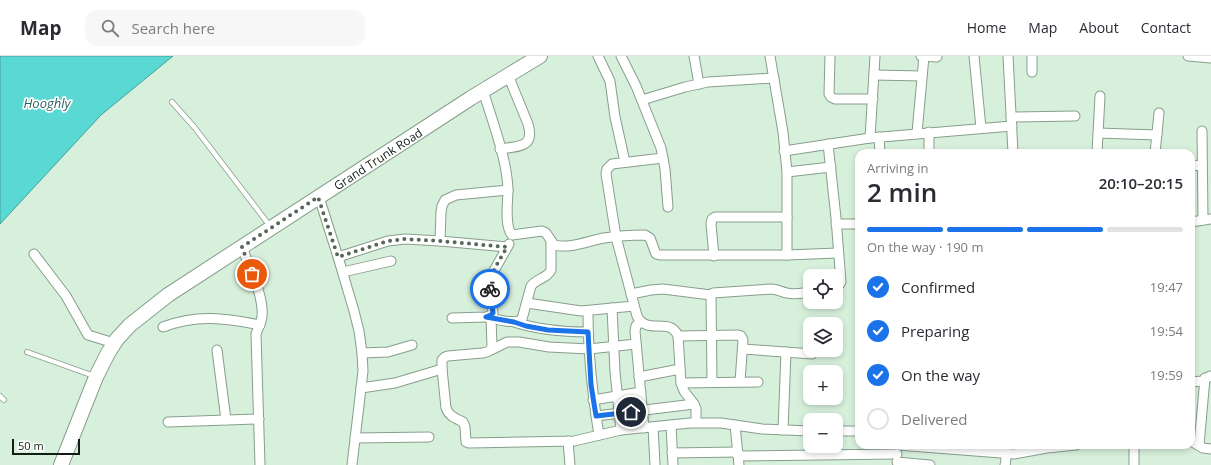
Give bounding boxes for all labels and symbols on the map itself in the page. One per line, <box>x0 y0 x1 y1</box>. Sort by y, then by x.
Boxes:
water label: Hooghly <box>24 94 71 112</box>
street label: Grand Trunk Road <box>330 124 426 194</box>
pin <box>235 257 269 291</box>
courier <box>470 269 510 309</box>
pin <box>614 395 648 429</box>
scale bar <box>12 437 80 456</box>

